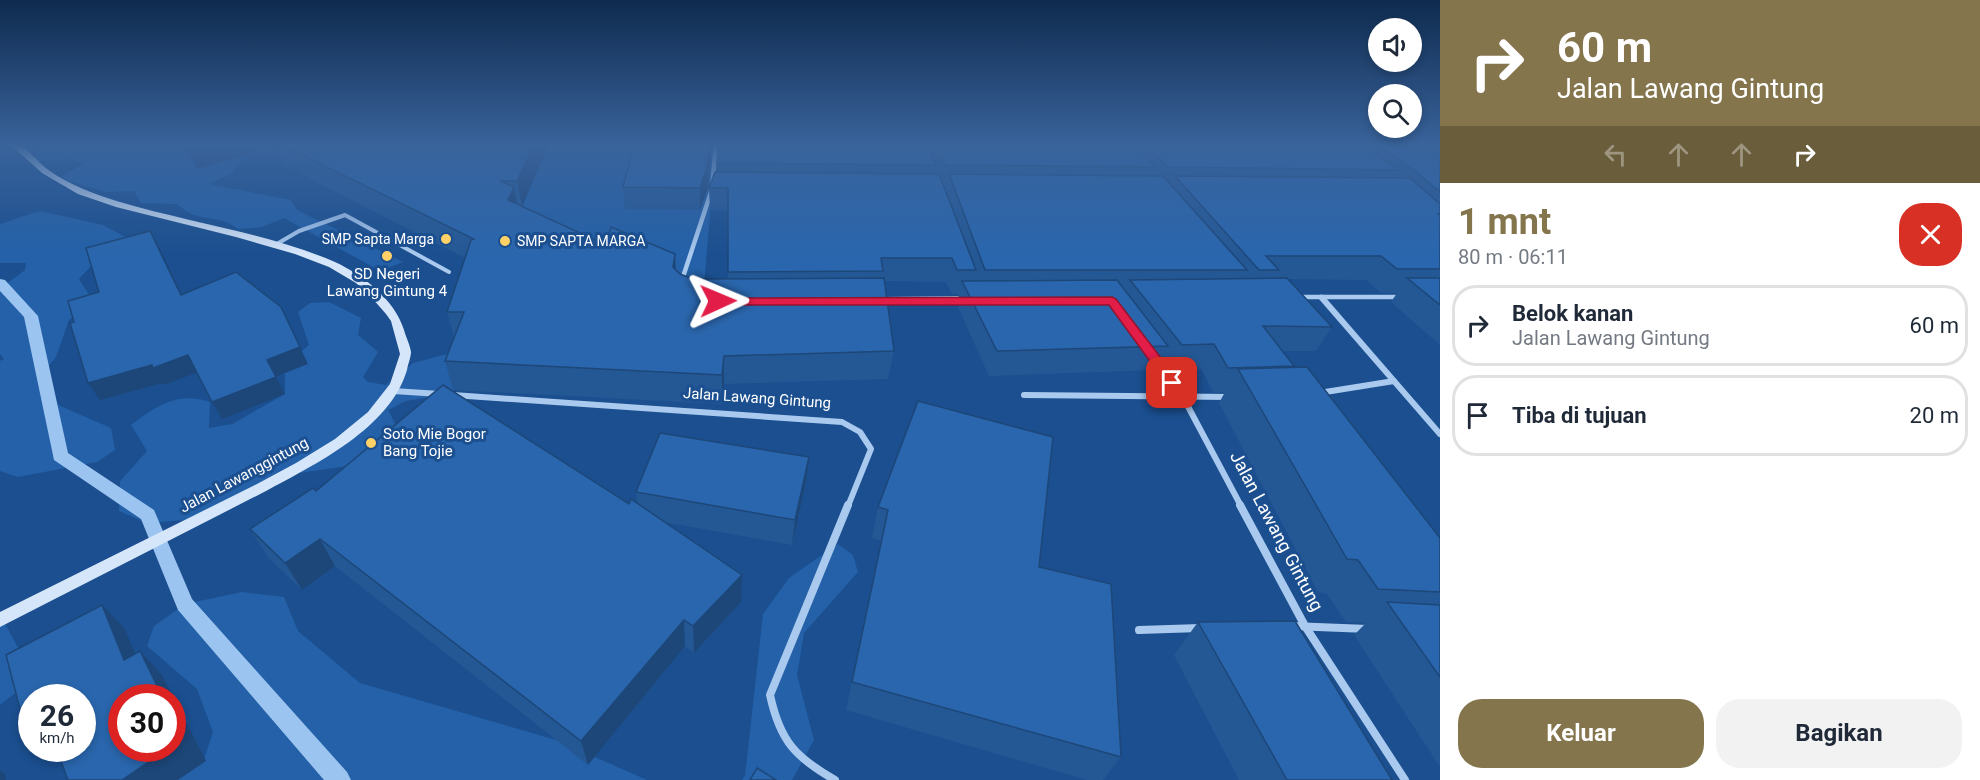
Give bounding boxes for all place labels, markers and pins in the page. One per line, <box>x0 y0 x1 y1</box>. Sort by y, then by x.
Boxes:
place label: SMP Sapta Marga <box>322 231 434 247</box>
marker: SMP Sapta Marga <box>439 232 453 246</box>
place label: SMP SAPTA MARGA <box>517 233 645 249</box>
marker: SMP SAPTA MARGA <box>498 234 512 248</box>
marker: SD Negeri Lawang Gintung 4 <box>380 249 394 263</box>
place label: SD Negeri Lawang Gintung 4 <box>327 265 448 300</box>
pin <box>1146 357 1197 408</box>
place label: Soto Mie Bogor Bang Tojie <box>383 425 486 460</box>
marker: Soto Mie Bogor Bang Tojie <box>364 436 378 450</box>

